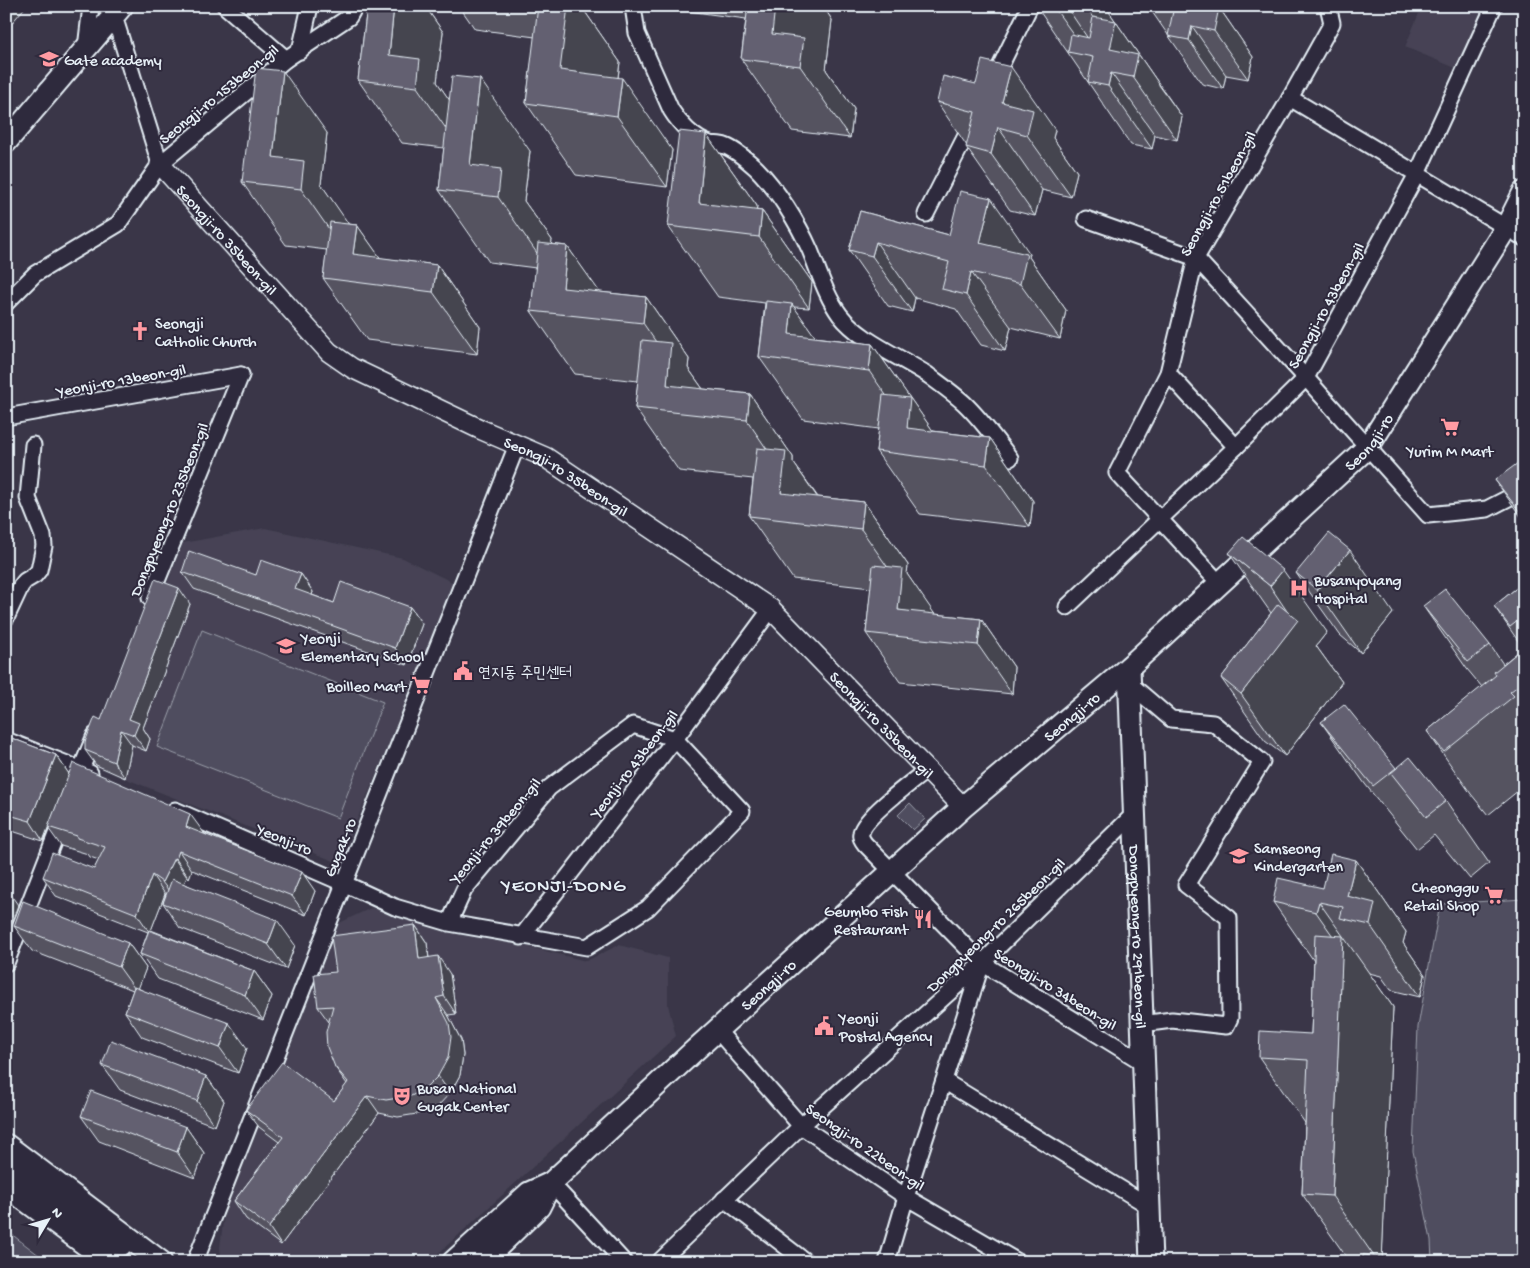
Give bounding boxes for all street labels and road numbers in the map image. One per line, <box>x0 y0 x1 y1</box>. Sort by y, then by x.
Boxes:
street label: Seongji-ro 153beon-gil <box>157 42 284 150</box>
street label: Seongji-ro 51beon-gil <box>1178 129 1262 261</box>
street label: Seongji-ro 35beon-gil <box>170 182 280 301</box>
street label: Seongji-ro 43beon-gil <box>1286 240 1371 373</box>
street label: Yeonji-ro 13beon-gil <box>53 362 188 404</box>
street label: Seongji-ro <box>1342 411 1399 477</box>
street label: Dongpyeong-ro 235beon-gil <box>127 421 215 601</box>
street label: Seongji-ro 35beon-gil <box>500 434 630 523</box>
street label: Seongji-ro 35beon-gil <box>824 669 936 784</box>
street label: Seongji-ro <box>1041 689 1105 748</box>
street label: Yeonji-ro 43beon-gil <box>586 707 684 825</box>
street label: Yeonji-ro 39beon-gil <box>446 775 547 891</box>
street label: Gugak-ro <box>322 816 363 880</box>
street label: Yeonji-ro <box>251 820 314 861</box>
street label: Dongpyeong-ro 291beon-gil <box>1123 844 1148 1029</box>
street label: Dongpyeong-ro 265beon-gil <box>923 855 1071 998</box>
street label: Seongji-ro 34beon-gil <box>989 945 1119 1036</box>
street label: Seongji-ro <box>739 957 802 1016</box>
street label: Seongji-ro 22beon-gil <box>801 1101 927 1197</box>

